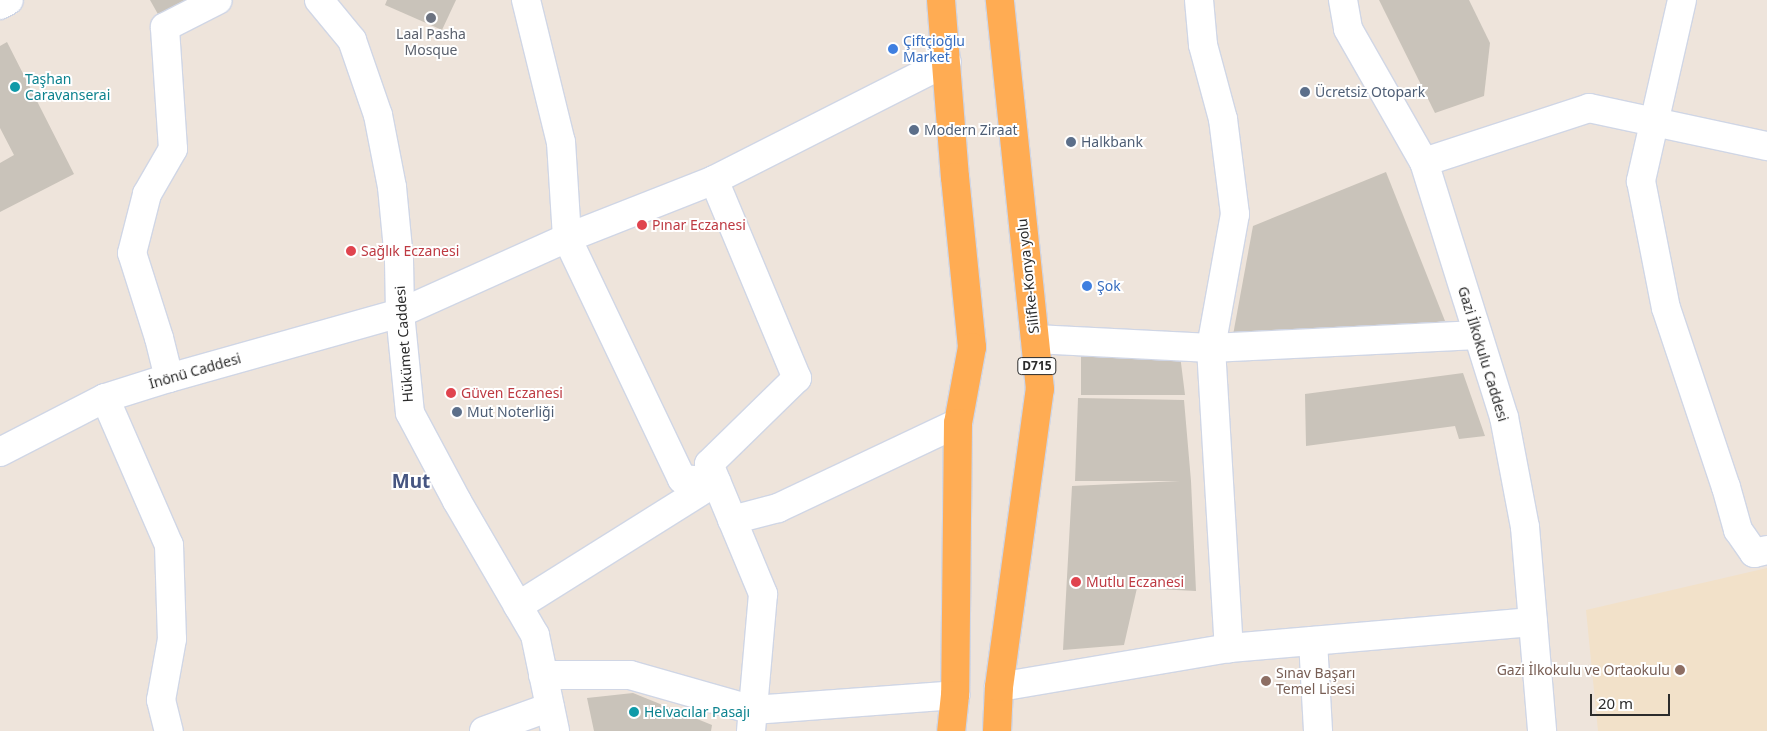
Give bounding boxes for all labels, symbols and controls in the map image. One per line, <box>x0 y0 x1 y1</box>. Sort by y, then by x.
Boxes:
marker: Laal Pasha Mosque <box>425 12 437 24</box>
place label: Laal Pasha Mosque <box>396 26 466 58</box>
place label: Çiftçioğlu Market <box>903 33 965 65</box>
marker: Çiftçioğlu Market <box>887 43 899 55</box>
place label: Taşhan Caravanserai <box>25 71 110 104</box>
marker: Taşhan Caravanserai <box>9 81 21 93</box>
place label: Ücretsiz Otopark <box>1315 84 1425 100</box>
marker: Ücretsiz Otopark <box>1299 86 1311 98</box>
place label: Modern Ziraat <box>924 122 1018 138</box>
marker: Modern Ziraat <box>908 124 920 136</box>
place label: Halkbank <box>1081 134 1143 150</box>
marker: Halkbank <box>1065 136 1077 148</box>
place label: Pınar Eczanesi <box>652 217 746 233</box>
street label: Silifke-Konya yolu <box>1014 218 1042 334</box>
marker: Pınar Eczanesi <box>636 219 648 231</box>
place label: Sağlık Eczanesi <box>361 243 459 259</box>
marker: Sağlık Eczanesi <box>345 245 357 257</box>
place label: Şok <box>1097 278 1121 294</box>
marker: Şok <box>1081 280 1093 292</box>
street label: Gazi İlkokulu Caddesi <box>1454 284 1512 424</box>
street label: Hükümet Caddesi <box>392 285 416 403</box>
street label: İnönü Caddesi <box>147 350 243 392</box>
road number: D715 <box>1017 356 1057 376</box>
place label: Güven Eczanesi <box>461 385 563 401</box>
marker: Güven Eczanesi <box>445 387 457 399</box>
place label: Mut Noterliği <box>467 404 554 420</box>
marker: Mut Noterliği <box>451 406 463 418</box>
district label: Mut <box>392 471 430 493</box>
place label: Mutlu Eczanesi <box>1086 574 1184 590</box>
marker: Mutlu Eczanesi <box>1070 576 1082 588</box>
place label: Gazi İlkokulu ve Ortaokulu <box>1497 662 1670 678</box>
marker: Gazi İlkokulu ve Ortaokulu <box>1674 664 1686 676</box>
place label: Sınav Başarı Temel Lisesi <box>1276 665 1355 698</box>
marker: Sınav Başarı Temel Lisesi <box>1260 675 1272 687</box>
scale bar <box>1592 684 1672 716</box>
text: 20 m <box>1598 693 1633 713</box>
place label: Helvacılar Pasajı <box>644 704 750 720</box>
marker: Helvacılar Pasajı <box>628 706 640 718</box>

